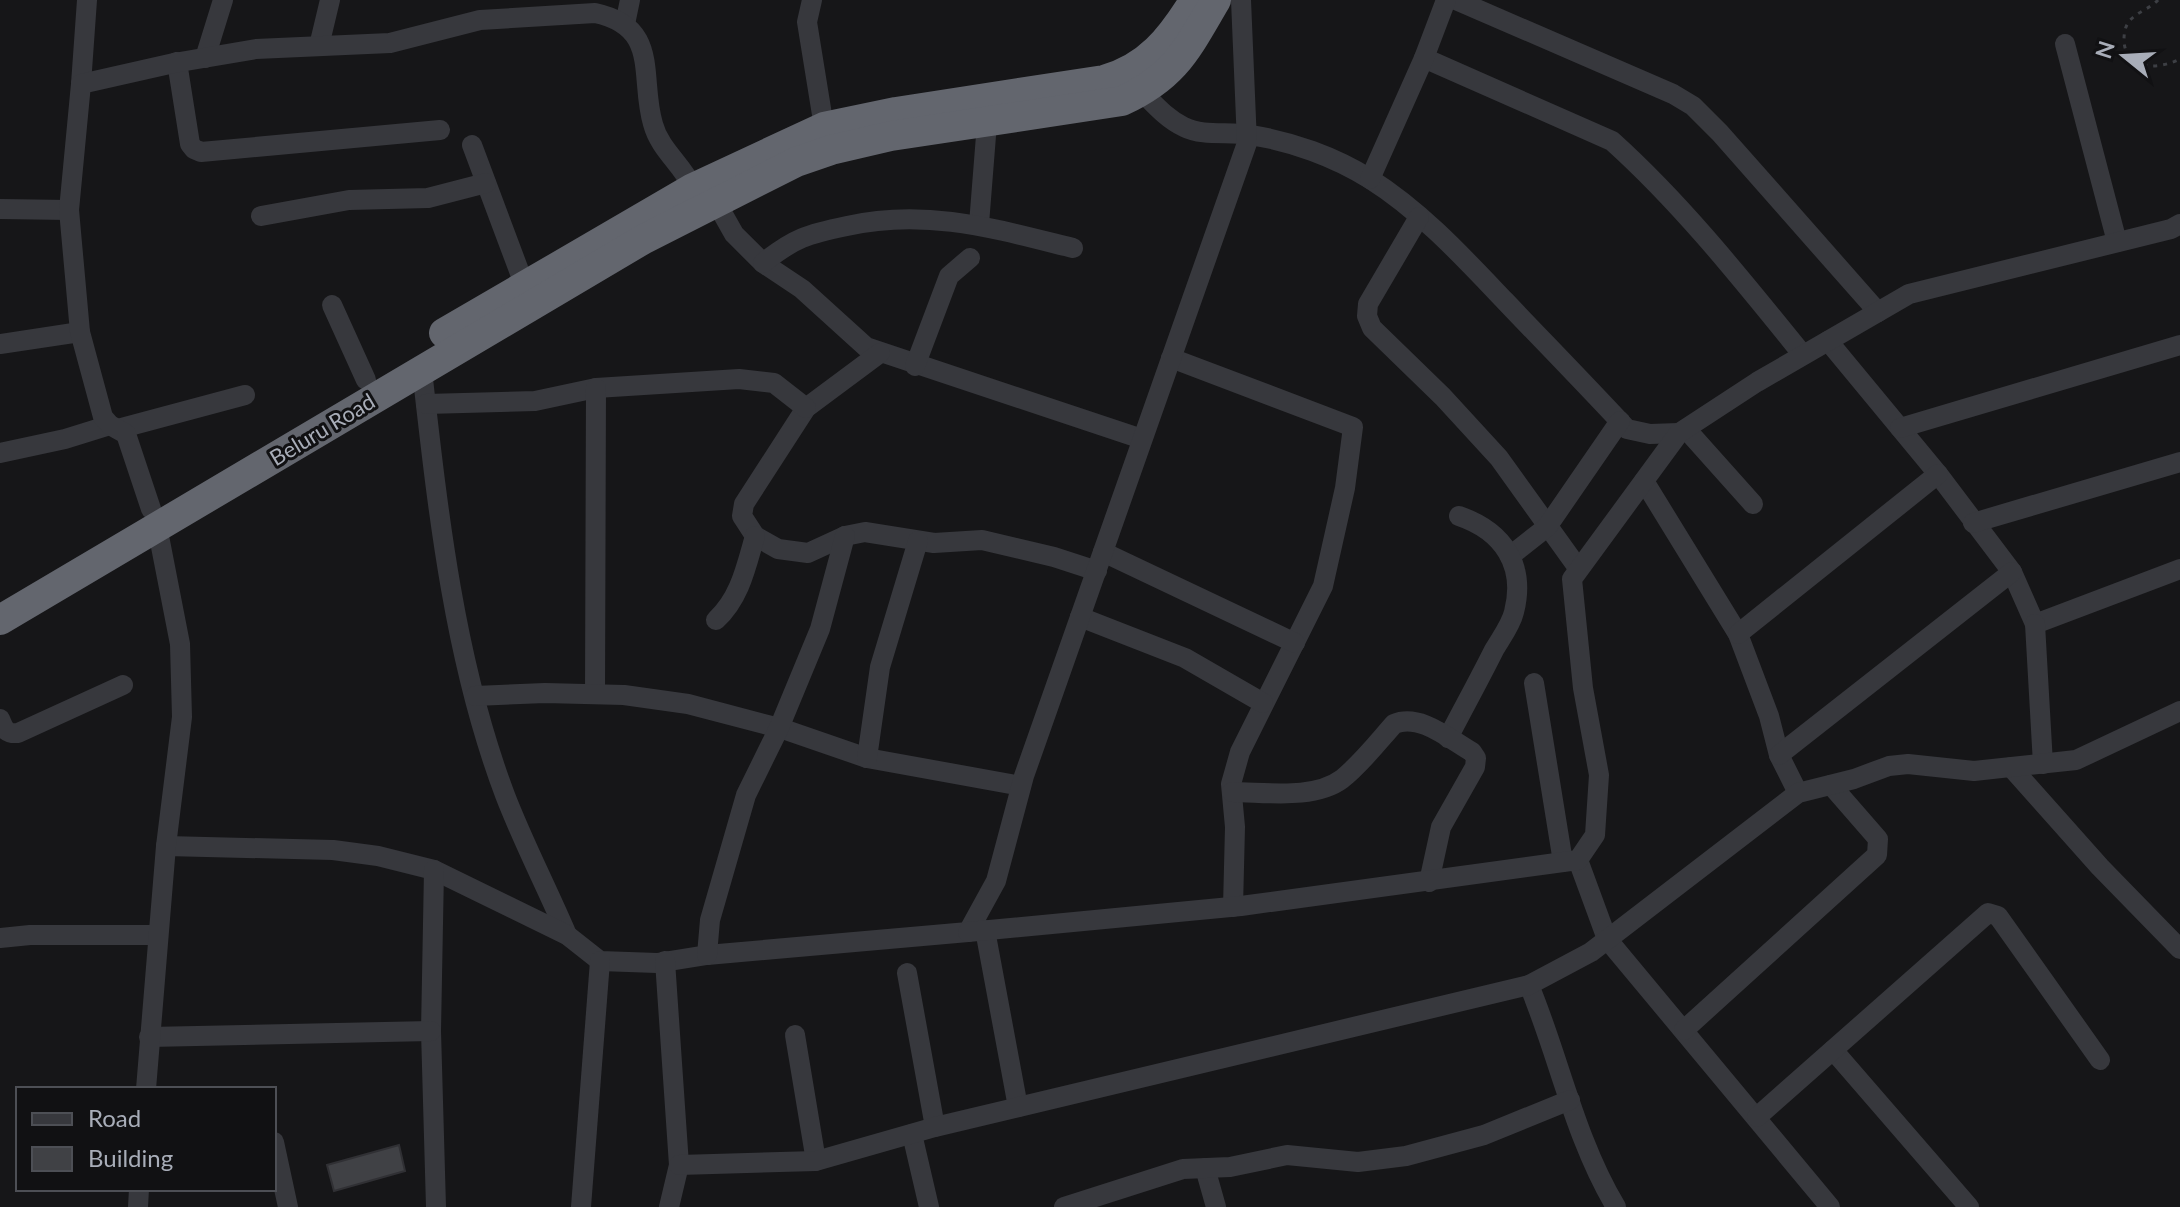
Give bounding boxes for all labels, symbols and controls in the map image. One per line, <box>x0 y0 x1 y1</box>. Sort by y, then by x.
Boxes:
north arrow <box>2084 16 2164 96</box>
text: N <box>2089 37 2120 62</box>
street label: Beluru Road <box>265 387 379 471</box>
legend <box>16 1087 276 1191</box>
text: Road <box>88 1103 141 1132</box>
text: Building <box>88 1143 173 1172</box>

